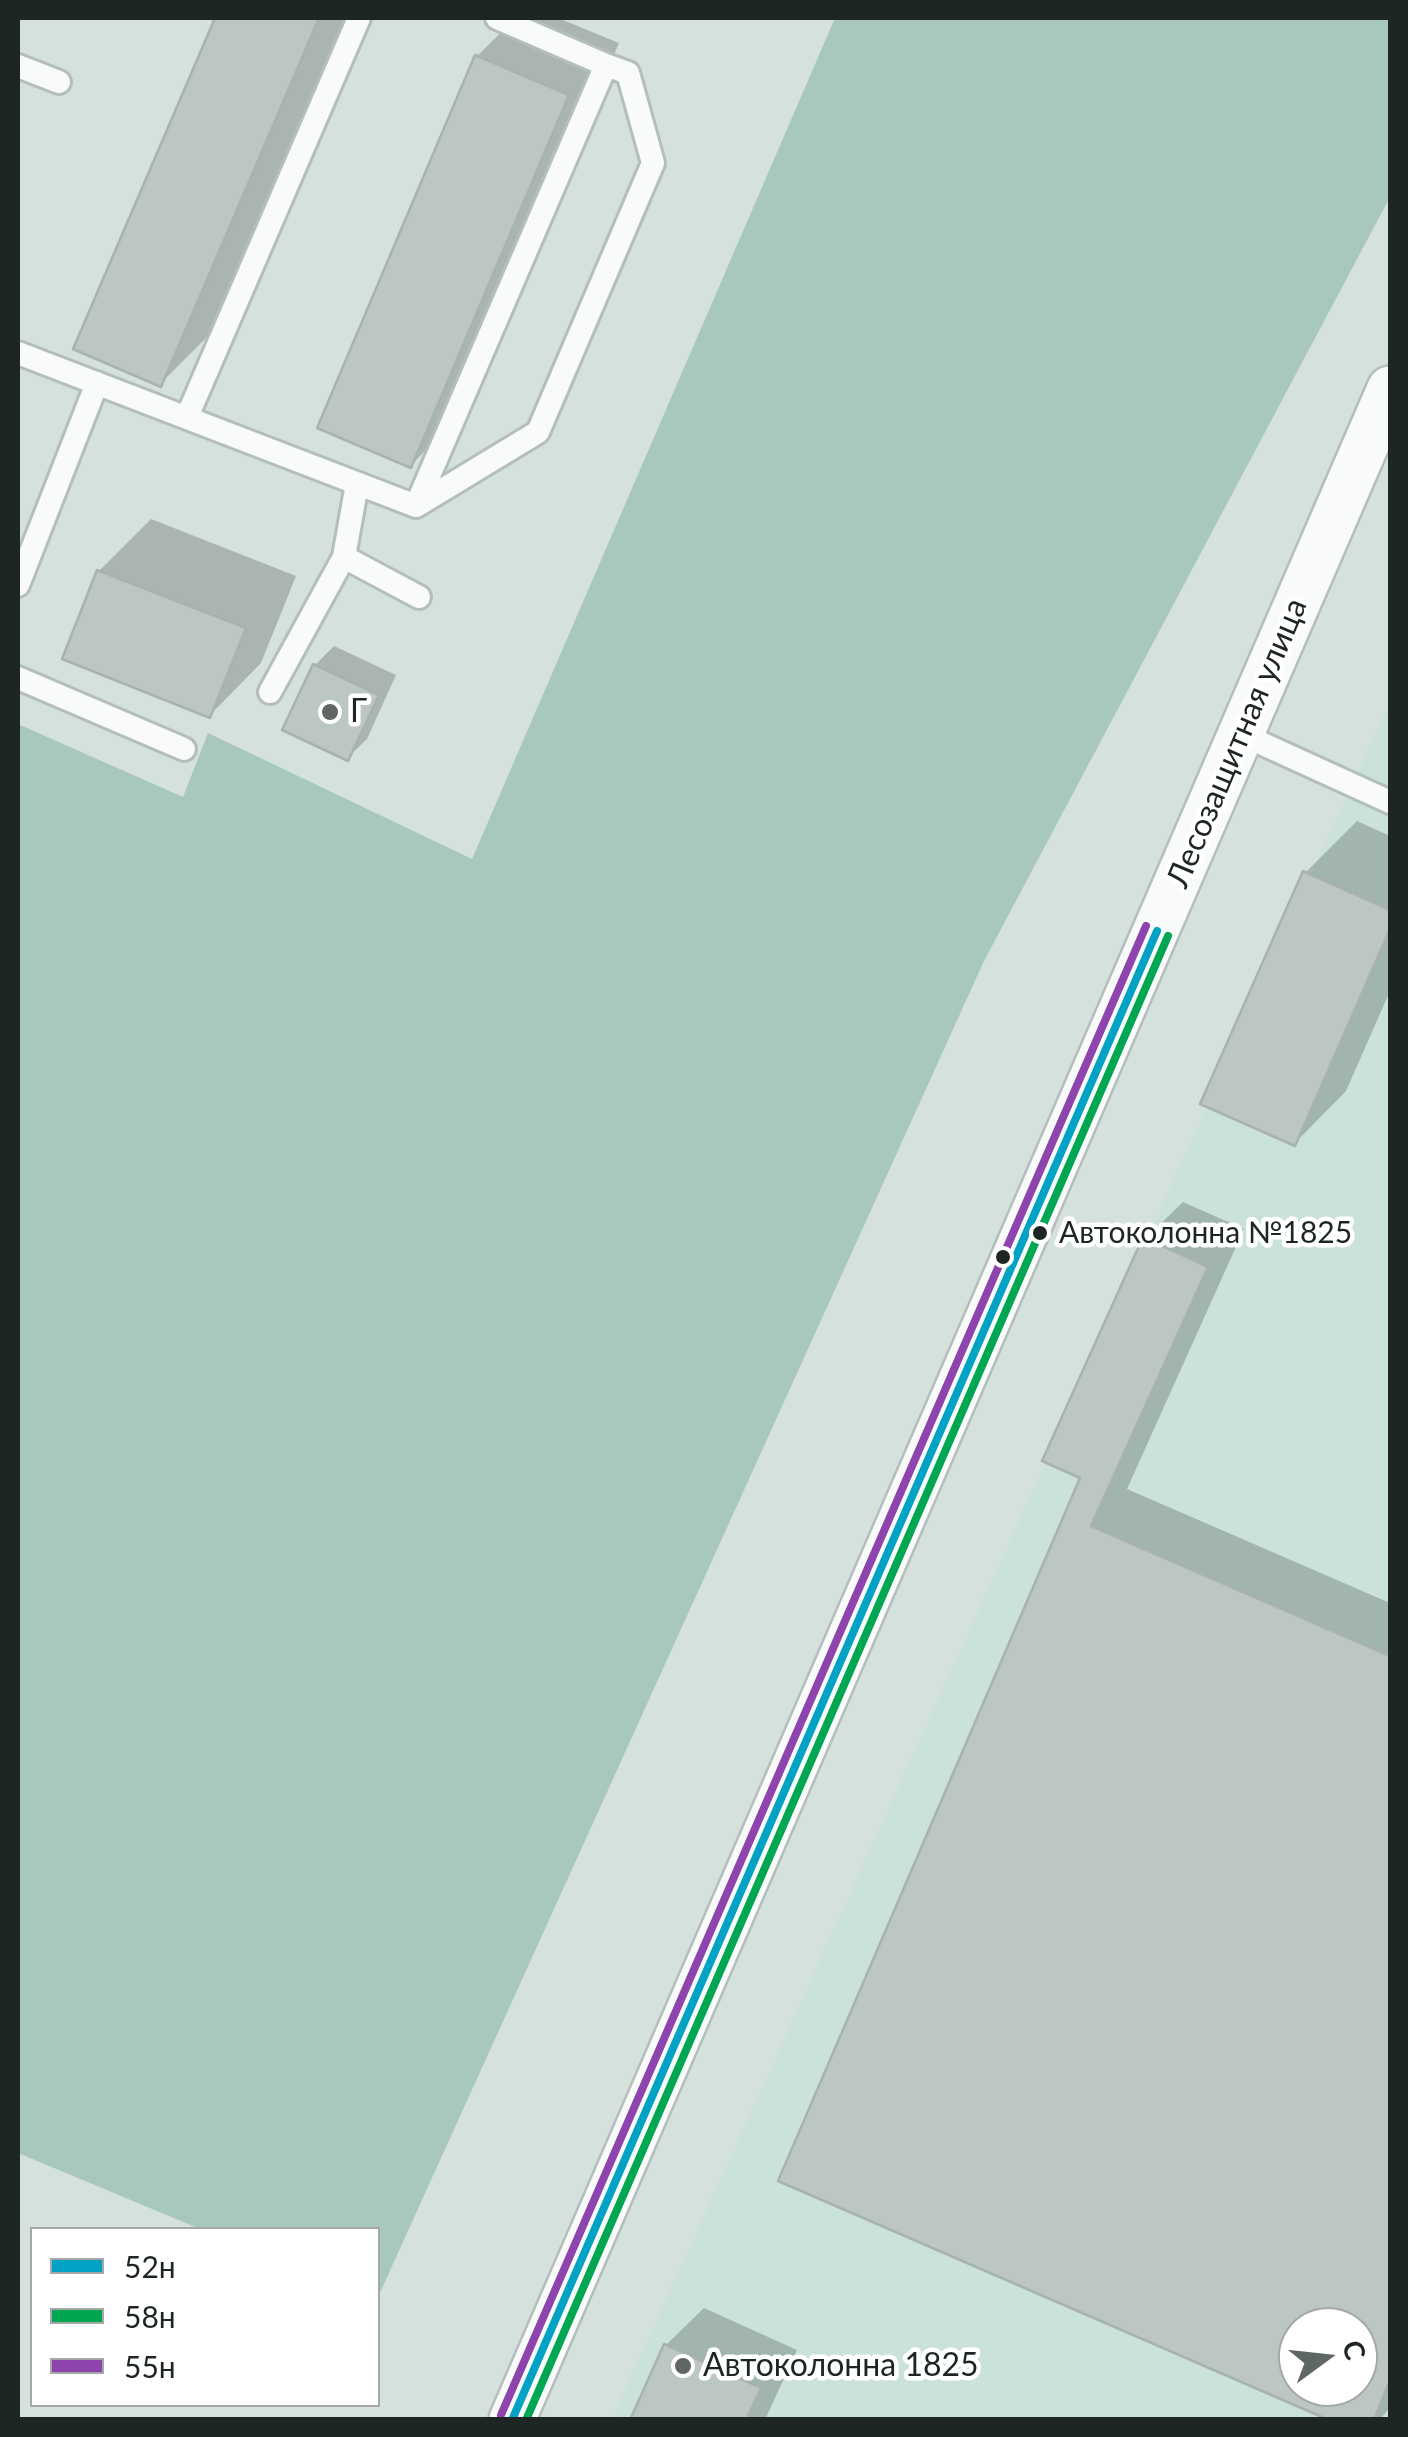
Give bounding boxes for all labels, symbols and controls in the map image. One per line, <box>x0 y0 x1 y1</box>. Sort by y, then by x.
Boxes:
street label: Лесозащитная улица <box>1159 593 1315 893</box>
place label: Г <box>350 693 367 731</box>
marker: Г <box>319 701 341 723</box>
place label: Автоколонна №1825 <box>1059 1215 1352 1251</box>
marker: Автоколонна №1825 <box>1030 1223 1050 1243</box>
unlabelled marker <box>993 1247 1013 1267</box>
legend <box>30 2227 380 2407</box>
text: 52н <box>124 2248 176 2284</box>
text: 58н <box>124 2298 176 2334</box>
north arrow <box>1278 2307 1378 2407</box>
text: С <box>1336 2336 1374 2363</box>
place label: Автоколонна 1825 <box>703 2347 979 2385</box>
text: 55н <box>124 2348 176 2384</box>
marker: Автоколонна 1825 <box>672 2355 694 2377</box>

